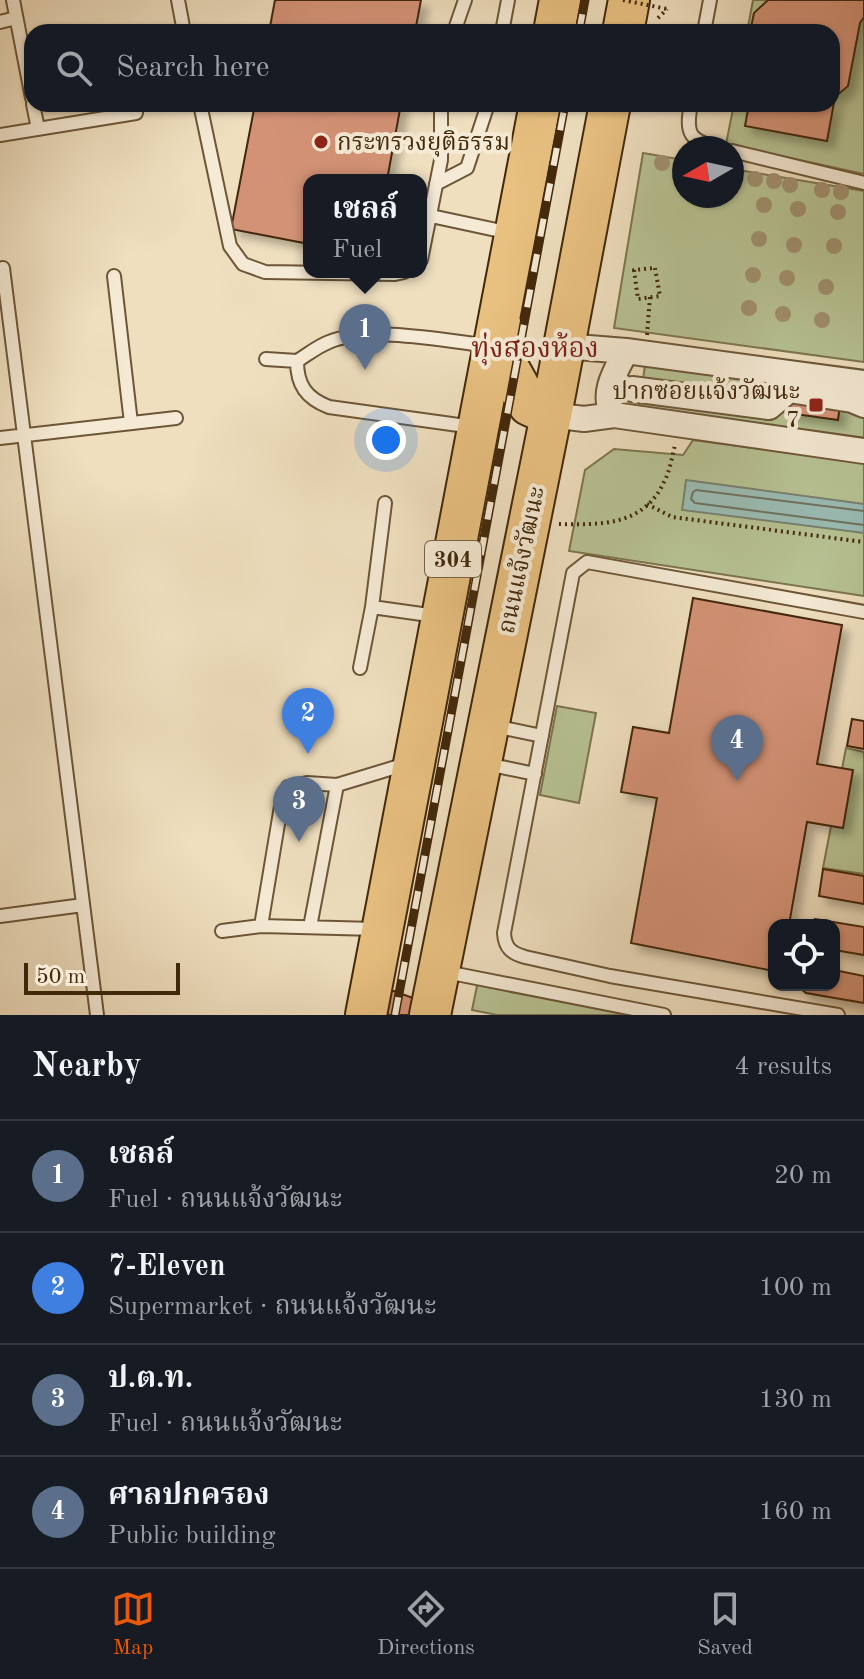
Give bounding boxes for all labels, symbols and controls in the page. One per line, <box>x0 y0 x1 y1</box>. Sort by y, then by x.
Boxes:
search box <box>24 24 840 112</box>
icon: search <box>52 46 96 90</box>
text: Search here <box>116 53 270 83</box>
place label: กระทรวงยุติธรรม <box>337 130 510 157</box>
marker: กระทรวงยุติธรรม <box>312 133 330 151</box>
north arrow <box>672 136 744 208</box>
popup <box>303 174 427 278</box>
text: เชลล์ <box>332 195 398 225</box>
text: Fuel <box>332 237 382 263</box>
pin: 1 <box>339 304 391 370</box>
district label: ทุ่งสองห้อง <box>471 332 599 366</box>
place label: ปากซอยแจ้งวัฒนะ 7 <box>612 377 800 433</box>
marker: ปากซอยแจ้งวัฒนะ 7 <box>807 396 825 414</box>
your location <box>366 420 406 460</box>
street label: ถนนแจ้งวัฒนะ <box>492 484 550 636</box>
road number: 304 <box>425 541 481 577</box>
pin: 2 <box>282 688 334 754</box>
pin: 4 <box>711 715 763 781</box>
pin: 3 <box>273 776 325 842</box>
map controls <box>768 919 840 991</box>
button: locate <box>768 919 840 991</box>
scale bar <box>24 959 180 995</box>
text: 50 m <box>36 966 85 988</box>
text: Nearby <box>32 1050 142 1084</box>
text: 4 results <box>734 1054 832 1080</box>
text: เชลล์ <box>108 1140 174 1170</box>
text: 1 <box>50 1163 66 1189</box>
text: 20 m <box>774 1163 832 1189</box>
text: Fuel · ถนนแจ้งวัฒนะ <box>108 1187 342 1213</box>
text: 7-Eleven <box>108 1252 226 1282</box>
text: 2 <box>50 1275 66 1301</box>
text: 100 m <box>759 1275 832 1301</box>
text: Supermarket · ถนนแจ้งวัฒนะ <box>108 1294 437 1320</box>
text: ป.ต.ท. <box>108 1364 193 1394</box>
text: 3 <box>50 1387 66 1413</box>
text: 130 m <box>759 1387 832 1413</box>
text: Fuel · ถนนแจ้งวัฒนะ <box>108 1411 342 1437</box>
text: ศาลปกครอง <box>108 1481 270 1511</box>
text: 4 <box>50 1499 66 1525</box>
text: 160 m <box>759 1499 832 1525</box>
text: Public building <box>108 1523 275 1549</box>
tab: Map <box>111 1587 155 1662</box>
tab: Directions <box>377 1587 475 1662</box>
tab: Saved <box>697 1587 753 1662</box>

